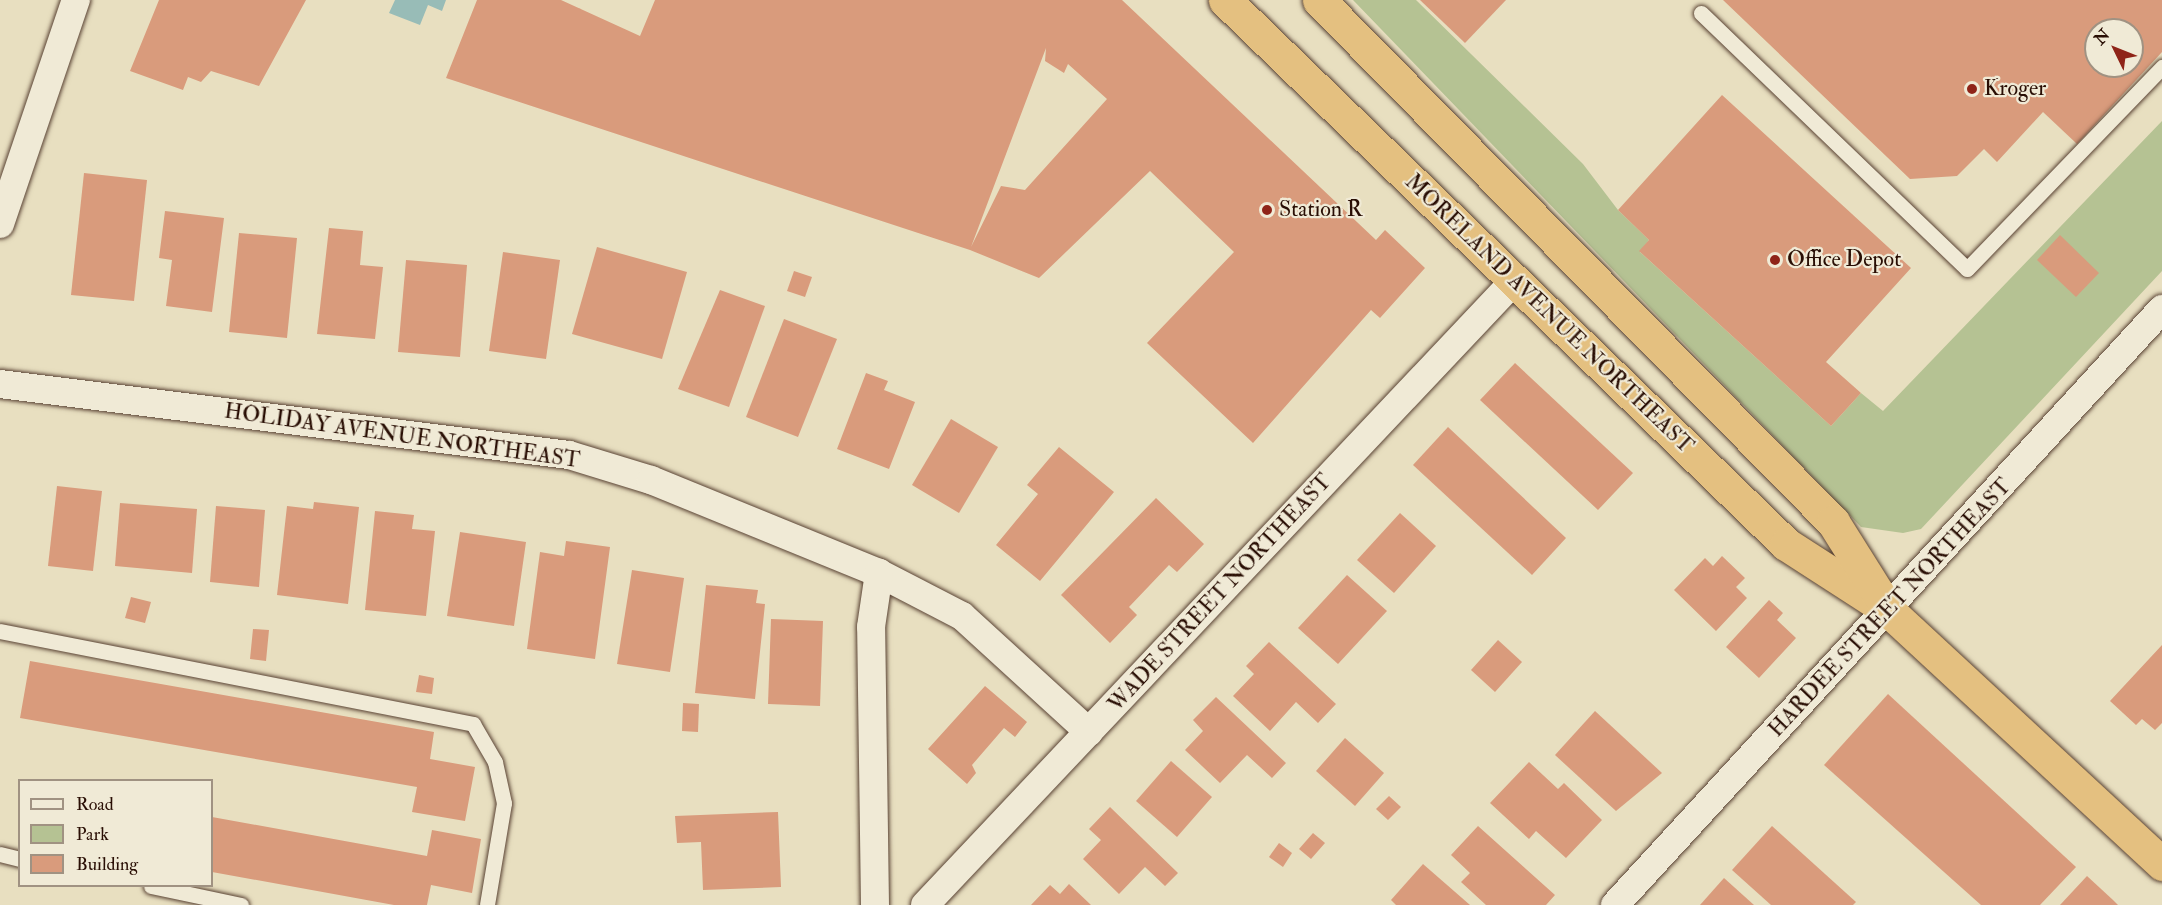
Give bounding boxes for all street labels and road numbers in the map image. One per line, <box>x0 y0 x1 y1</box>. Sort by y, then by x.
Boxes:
street label: MORELAND AVENUE NORTHEAST <box>1399 169 1699 459</box>
street label: HOLIDAY AVENUE NORTHEAST <box>223 398 581 474</box>
street label: WADE STREET NORTHEAST <box>1103 469 1337 717</box>
street label: HARDEE STREET NORTHEAST <box>1763 473 2017 743</box>

